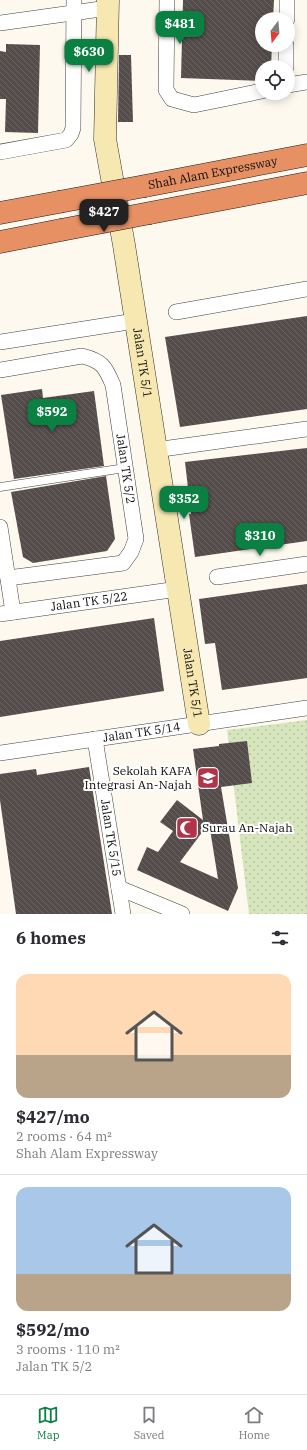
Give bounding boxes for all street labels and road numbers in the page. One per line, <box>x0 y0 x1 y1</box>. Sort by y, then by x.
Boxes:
street label: Shah Alam Expressway <box>147 153 279 192</box>
street label: Jalan TK 5/1 <box>130 327 156 399</box>
street label: Jalan TK 5/2 <box>113 433 139 505</box>
street label: Jalan TK 5/22 <box>50 588 129 614</box>
street label: Jalan TK 5/1 <box>180 647 206 719</box>
street label: Jalan TK 5/14 <box>102 719 181 745</box>
street label: Jalan TK 5/15 <box>98 798 125 877</box>

